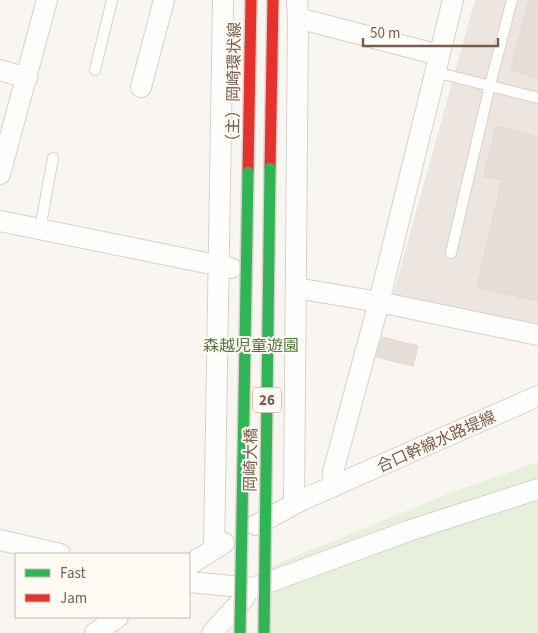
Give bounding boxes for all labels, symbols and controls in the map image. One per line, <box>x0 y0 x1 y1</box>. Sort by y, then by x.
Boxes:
scale bar <box>363 15 498 47</box>
street label: （主）岡崎環状線 <box>222 22 246 150</box>
text: 50 m <box>370 23 400 44</box>
park label: 森越児童遊園 <box>203 335 299 357</box>
road number: 26 <box>253 388 281 412</box>
street label: 合口幹線水路堤線 <box>373 406 499 478</box>
street label: 岡崎大橋 <box>239 428 263 492</box>
legend <box>15 553 190 618</box>
text: Fast <box>60 563 86 584</box>
text: Jam <box>60 588 87 609</box>

